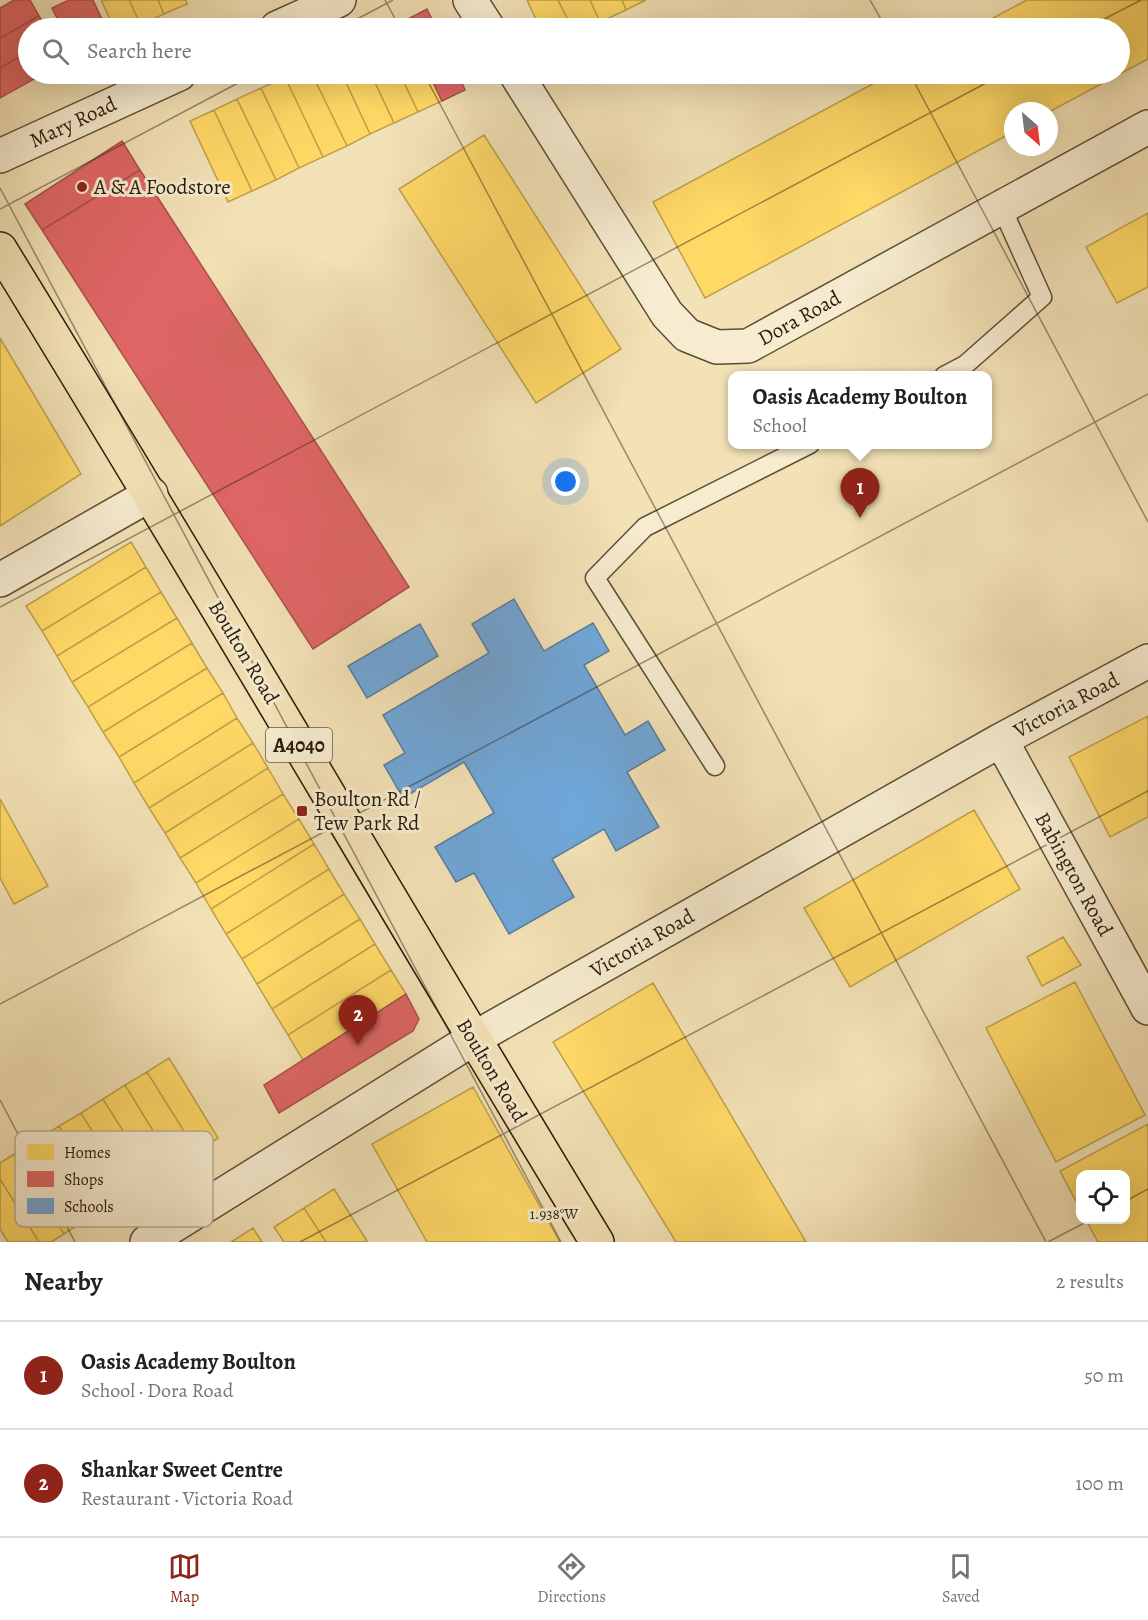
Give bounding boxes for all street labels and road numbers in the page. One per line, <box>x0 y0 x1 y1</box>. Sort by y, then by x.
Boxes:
street label: Mary Road <box>25 89 122 154</box>
street label: Dora Road <box>753 283 846 352</box>
street label: Boulton Road <box>202 595 286 710</box>
street label: Victoria Road <box>1007 665 1124 745</box>
road number: A4040 <box>266 728 332 762</box>
street label: Babington Road <box>1028 807 1120 942</box>
street label: Victoria Road <box>584 902 700 985</box>
street label: Boulton Road <box>450 1013 534 1128</box>

